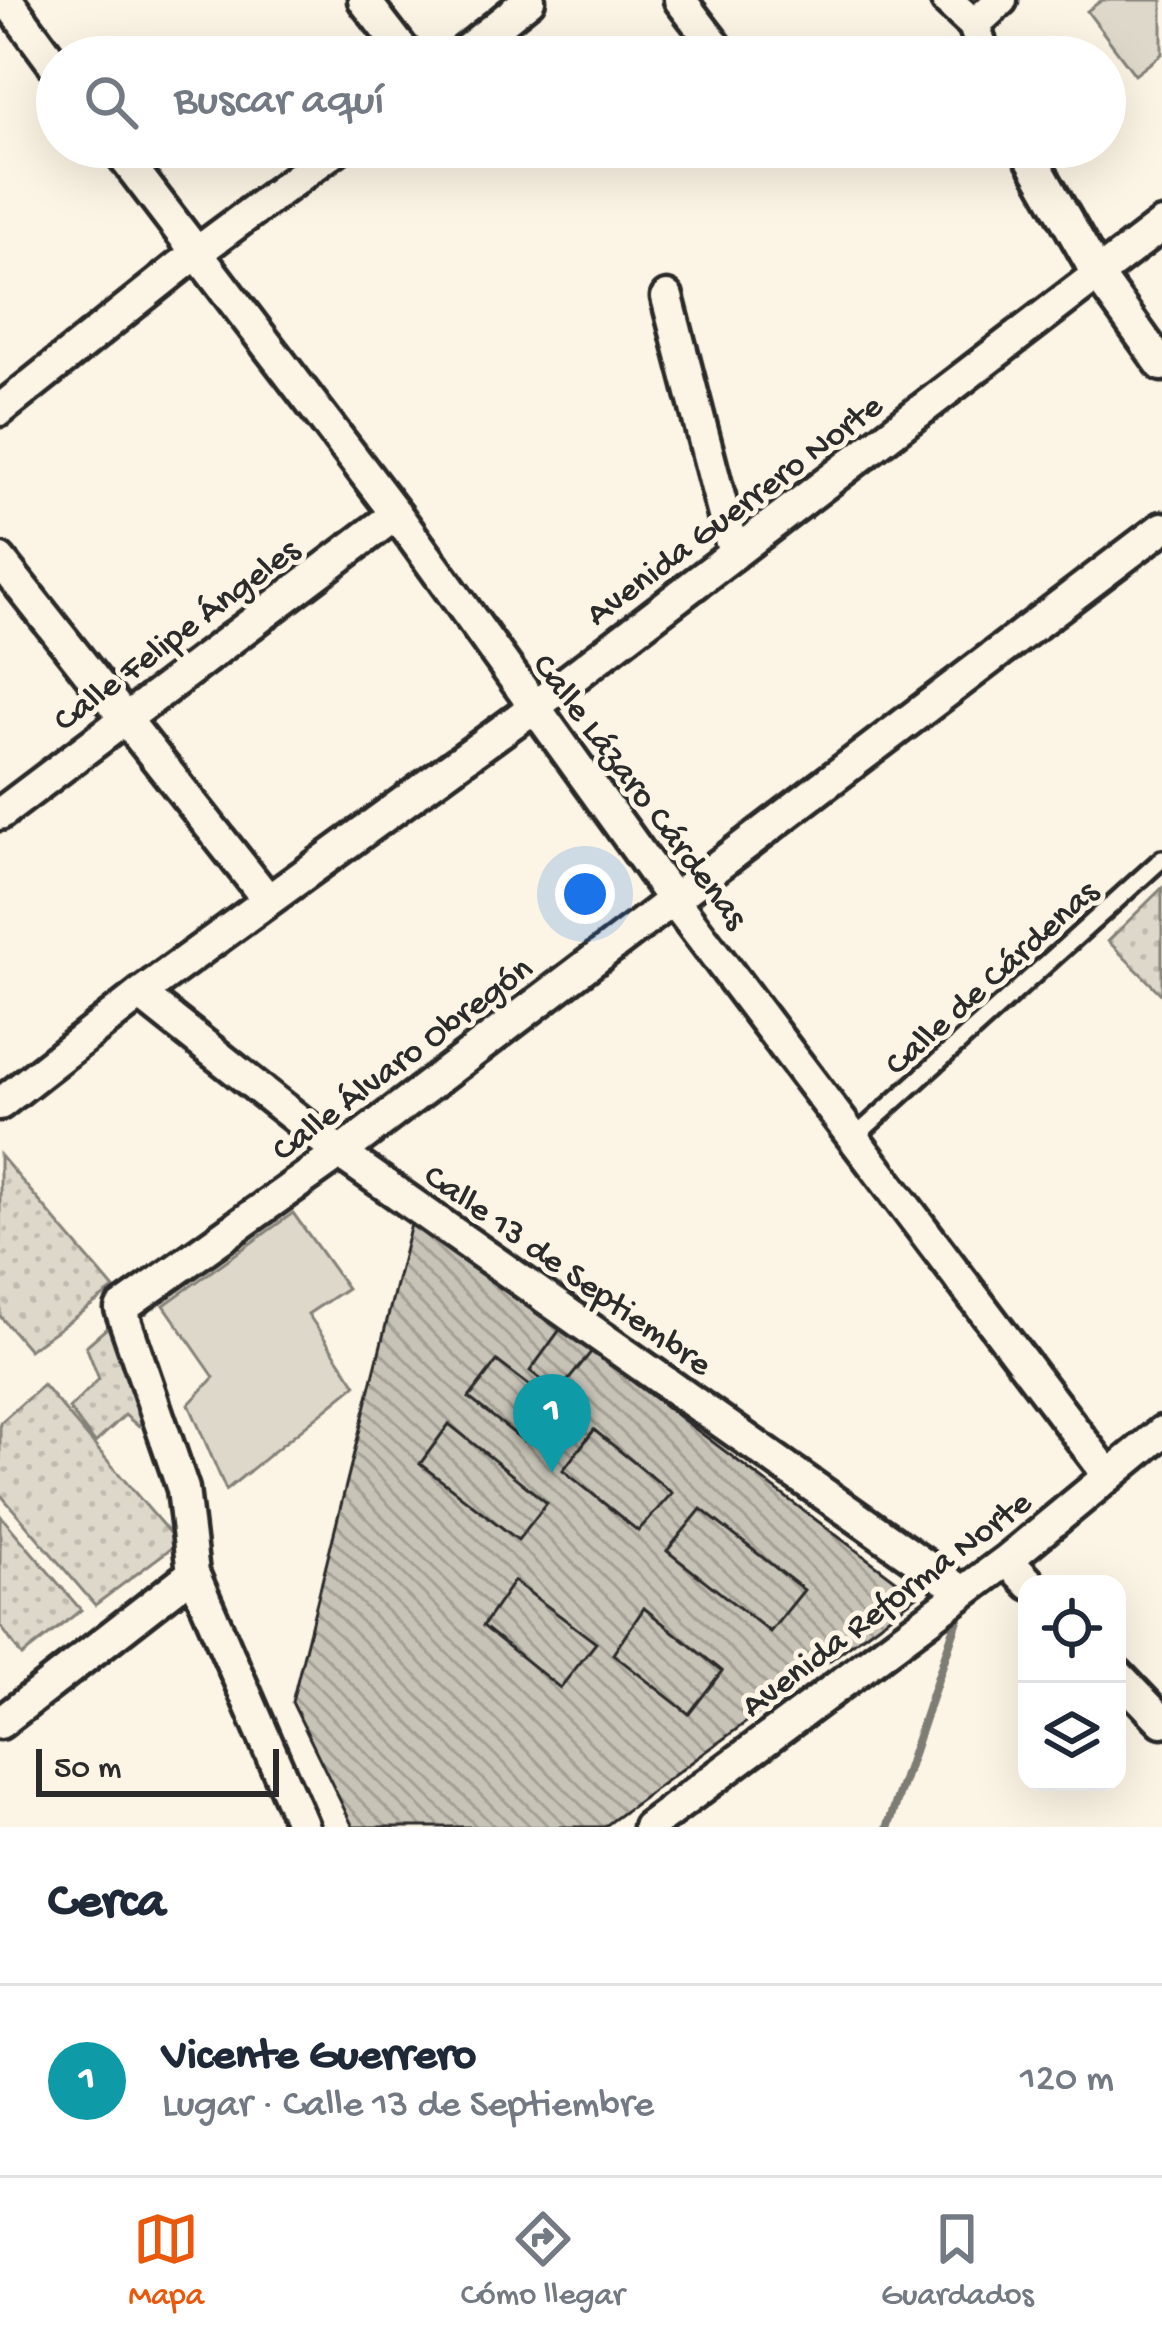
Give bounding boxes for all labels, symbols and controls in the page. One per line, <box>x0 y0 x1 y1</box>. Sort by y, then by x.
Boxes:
search box <box>36 36 1126 168</box>
icon: search <box>78 69 144 135</box>
text: Buscar aquí <box>174 76 384 129</box>
street label: Avenida Guerrero Norte <box>579 386 893 638</box>
street label: Calle Felipe Ángeles <box>46 530 311 744</box>
street label: Calle Lázaro Cárdenas <box>520 647 756 940</box>
your location <box>555 864 615 924</box>
street label: Calle de Cárdenas <box>878 871 1110 1087</box>
street label: Calle Álvaro Obregón <box>265 949 543 1173</box>
street label: Calle 13 de Septiembre <box>414 1157 719 1388</box>
pin: 1 <box>513 1374 591 1473</box>
street label: Avenida Reforma Norte <box>734 1483 1042 1729</box>
map controls <box>1018 1575 1126 1791</box>
button: locate <box>1018 1575 1126 1683</box>
button: layers <box>1018 1683 1126 1791</box>
scale bar <box>36 1743 279 1796</box>
text: 50 m <box>54 1751 121 1789</box>
text: Cerca <box>48 1875 166 1935</box>
text: Vicente Guerrero <box>162 2031 476 2084</box>
text: 1 <box>79 2058 95 2104</box>
text: 120 m <box>1020 2058 1114 2104</box>
text: Lugar · Calle 13 de Septiembre <box>162 2084 654 2130</box>
tab: Mapa <box>128 2206 204 2316</box>
tab: Cómo llegar <box>461 2206 624 2316</box>
tab: Guardados <box>881 2206 1034 2316</box>

